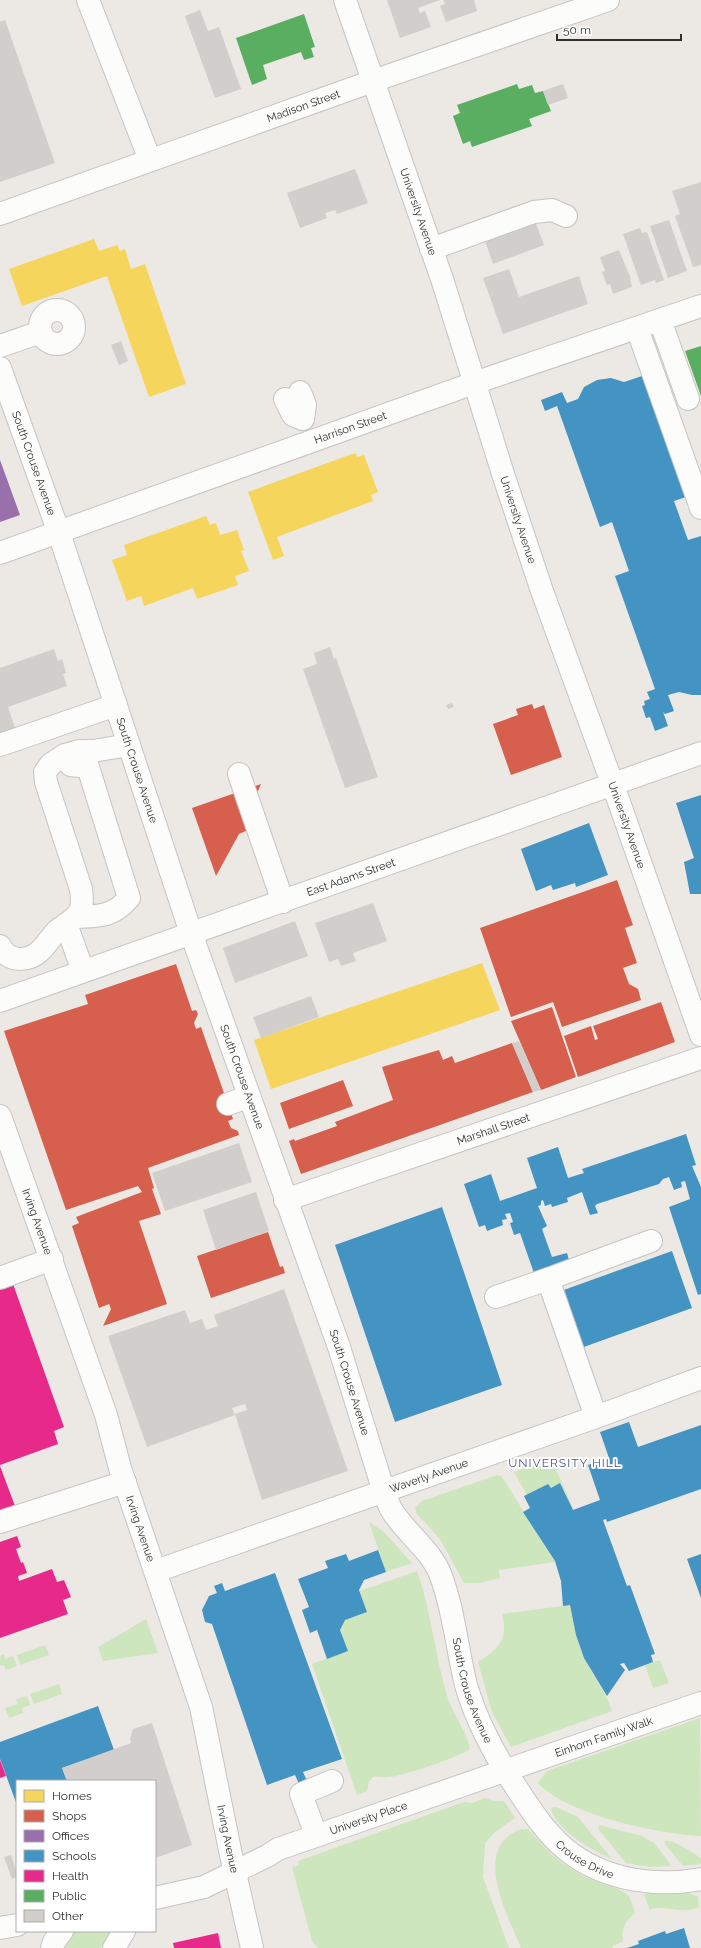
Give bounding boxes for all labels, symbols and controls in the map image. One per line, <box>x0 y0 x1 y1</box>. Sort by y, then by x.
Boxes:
scale bar <box>557 16 681 42</box>
text: 50 m <box>563 23 591 37</box>
street label: Madison Street <box>265 87 342 125</box>
street label: University Avenue <box>397 166 439 258</box>
street label: South Crouse Avenue <box>9 409 58 518</box>
street label: Harrison Street <box>312 409 389 447</box>
street label: University Avenue <box>497 475 539 566</box>
street label: South Crouse Avenue <box>113 716 160 825</box>
street label: University Avenue <box>605 780 648 871</box>
street label: East Adams Street <box>305 856 397 899</box>
street label: South Crouse Avenue <box>217 1023 267 1131</box>
street label: Marshall Street <box>455 1111 532 1148</box>
street label: Irving Avenue <box>19 1187 55 1257</box>
street label: South Crouse Avenue <box>326 1328 372 1437</box>
street label: Waverly Avenue <box>388 1456 470 1496</box>
district label: UNIVERSITY HILL <box>508 1456 622 1470</box>
street label: Irving Avenue <box>123 1494 157 1564</box>
street label: South Crouse Avenue <box>450 1637 495 1746</box>
street label: Einhorn Family Walk <box>553 1714 655 1760</box>
legend <box>16 1780 156 1932</box>
text: Homes <box>52 1789 92 1803</box>
street label: University Place <box>328 1799 410 1838</box>
street label: Irving Avenue <box>214 1804 241 1875</box>
text: Shops <box>52 1809 87 1823</box>
text: Offices <box>52 1829 89 1843</box>
street label: Crouse Drive <box>553 1838 616 1881</box>
text: Schools <box>52 1849 96 1863</box>
text: Health <box>52 1869 89 1883</box>
text: Public <box>52 1889 87 1903</box>
text: Other <box>52 1909 84 1923</box>

